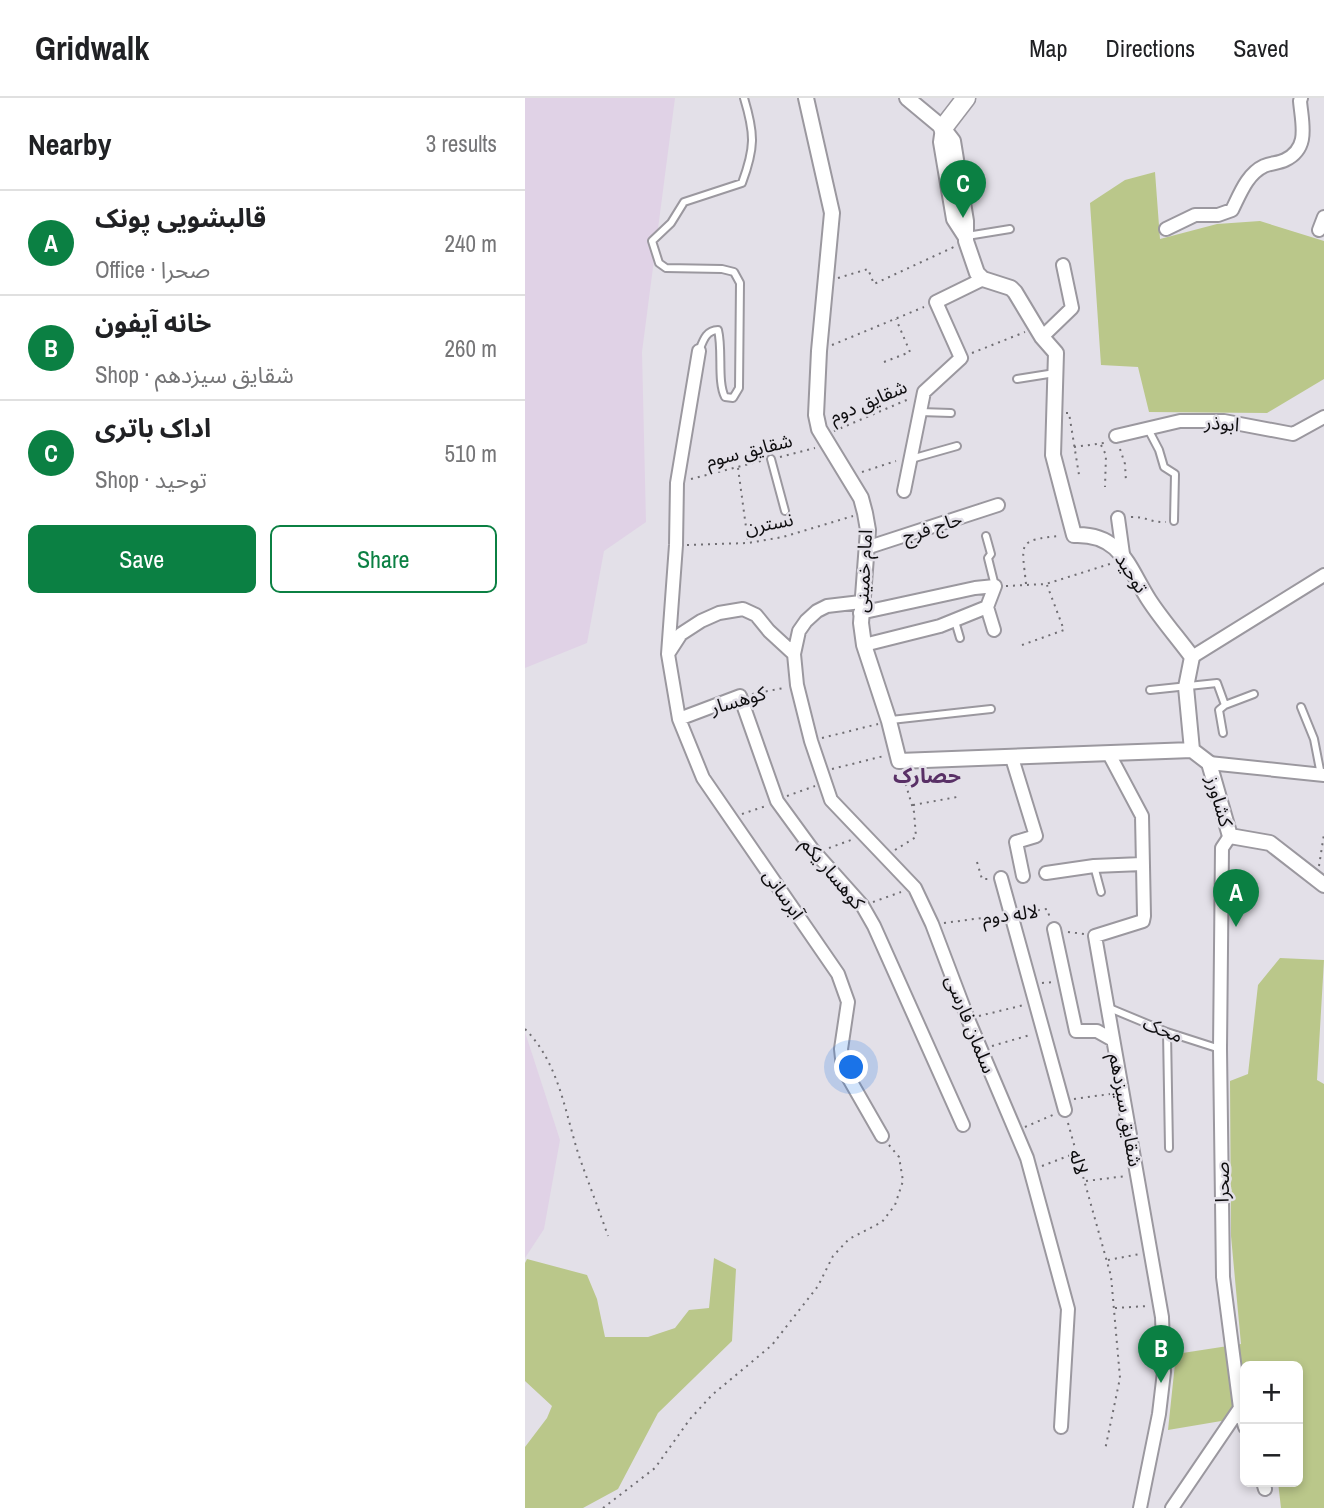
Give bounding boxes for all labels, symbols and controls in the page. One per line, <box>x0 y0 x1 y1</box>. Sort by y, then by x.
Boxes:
text: Gridwalk <box>35 26 149 70</box>
text: Map <box>1029 32 1067 64</box>
text: Directions <box>1105 32 1195 64</box>
text: Saved <box>1233 32 1289 64</box>
text: Nearby <box>28 124 111 164</box>
text: 3 results <box>426 128 497 159</box>
pin: C <box>940 160 986 218</box>
text: قالبشویی پونک <box>95 200 266 235</box>
text: A <box>44 228 58 259</box>
text: 240 m <box>445 228 497 259</box>
text: Office · صحرا <box>95 254 210 285</box>
text: خانه آیفون <box>95 305 211 340</box>
text: B <box>44 333 58 364</box>
text: 260 m <box>445 333 497 364</box>
text: Shop · شقایق سیزدهم <box>95 359 294 390</box>
street label: شقایق دوم <box>825 373 912 431</box>
street label: ابوذر <box>1203 408 1240 437</box>
text: اداک باتری <box>95 410 211 445</box>
street label: شقایق سوم <box>703 427 795 475</box>
text: C <box>44 438 58 469</box>
text: 510 m <box>445 438 497 469</box>
text: Shop · توحید <box>95 464 207 495</box>
street label: حاج فرج <box>899 505 966 550</box>
street label: نسترن <box>743 506 795 540</box>
button: Save <box>28 525 256 593</box>
button: Share <box>270 525 497 593</box>
street label: امام خمینی <box>848 529 880 613</box>
street label: توحید <box>1109 548 1155 598</box>
street label: کوهسار <box>706 679 770 721</box>
district label: حصارک <box>893 761 961 790</box>
street label: کشاورز <box>1200 771 1240 831</box>
street label: کوهسار یکم <box>794 831 872 917</box>
street label: آبرسانی <box>757 864 812 926</box>
pin: A <box>1213 869 1259 927</box>
street label: لاله دوم <box>980 898 1040 932</box>
street label: سلمان فارسی <box>940 971 1002 1077</box>
street label: محک <box>1139 1010 1187 1048</box>
your location <box>834 1050 868 1084</box>
street label: شقایق سیزدهم <box>1101 1051 1149 1169</box>
street label: لاله <box>1063 1146 1095 1178</box>
street label: صحرا <box>1209 1162 1235 1202</box>
pin: B <box>1138 1325 1184 1383</box>
map controls <box>1240 1361 1303 1487</box>
button: + <box>1240 1361 1303 1424</box>
button: − <box>1240 1424 1303 1487</box>

